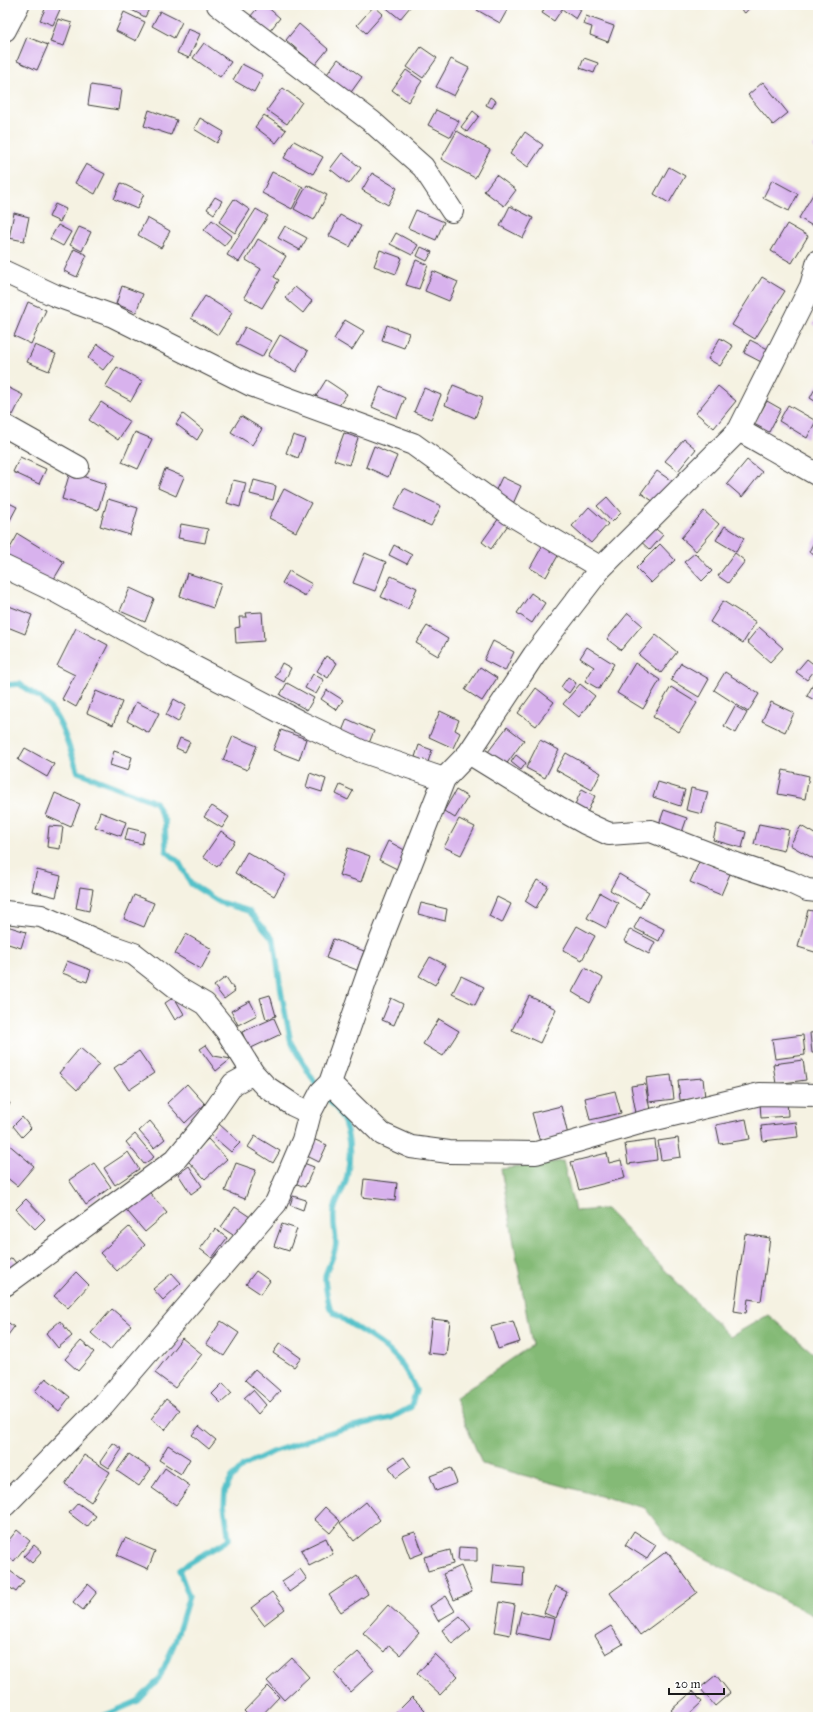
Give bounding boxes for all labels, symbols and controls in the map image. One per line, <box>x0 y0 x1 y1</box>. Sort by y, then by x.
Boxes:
scale bar <box>669 1670 724 1696</box>
text: 20 m <box>675 1677 701 1691</box>

